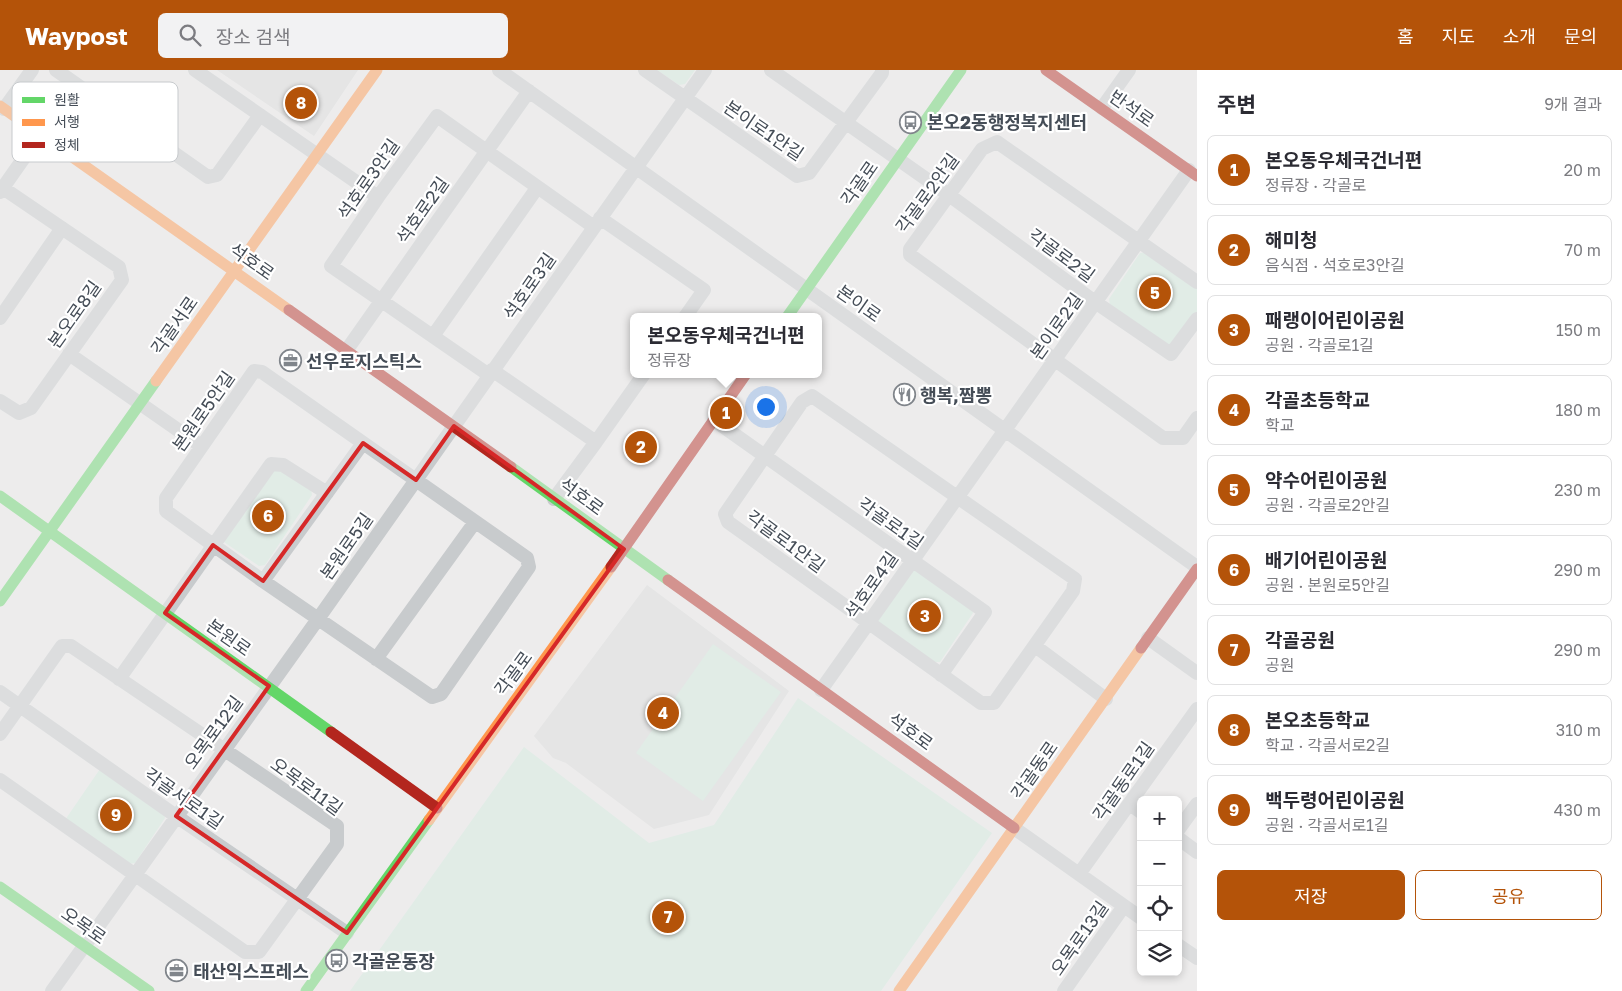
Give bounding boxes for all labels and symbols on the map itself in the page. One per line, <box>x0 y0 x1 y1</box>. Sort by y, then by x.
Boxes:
legend <box>12 82 178 162</box>
pin: 8 <box>285 84 317 122</box>
street label: 반석로 <box>1105 85 1159 131</box>
text: 원활 <box>54 91 80 108</box>
street label: 본이로1안길 <box>720 95 808 165</box>
bus stop icon: 본오2동행정복지센터 <box>899 110 923 134</box>
place label: 본오2동행정복지센터 <box>927 111 1087 133</box>
text: 서행 <box>54 113 80 130</box>
street label: 석호로3안길 <box>332 134 404 224</box>
text: 정체 <box>54 136 80 153</box>
street label: 각골로2안길 <box>891 149 963 237</box>
street label: 각골로 <box>836 156 882 210</box>
street label: 석호로2길 <box>391 172 453 248</box>
street label: 각골로2길 <box>1025 224 1099 286</box>
street label: 석호로 <box>225 238 279 284</box>
street label: 석호로3길 <box>498 248 560 324</box>
pin: 5 <box>1139 274 1171 312</box>
street label: 본오로8길 <box>43 276 105 352</box>
street label: 본이로 <box>832 280 886 326</box>
street label: 본이로2길 <box>1025 288 1087 364</box>
street label: 각골서로 <box>146 292 202 358</box>
office icon: 선우로지스틱스 <box>278 349 302 373</box>
place label: 선우로지스틱스 <box>306 350 422 372</box>
street label: 본원로5안길 <box>167 366 239 456</box>
restaurant icon: 행복,짬뽕 <box>892 383 916 407</box>
place label: 행복,짬뽕 <box>920 384 992 406</box>
pin: 1 <box>710 394 742 432</box>
your location <box>753 394 779 420</box>
pin: 2 <box>625 428 657 466</box>
street label: 석호로 <box>555 472 609 520</box>
street label: 각골로1길 <box>854 492 928 554</box>
pin: 6 <box>252 497 284 535</box>
street label: 각골로1안길 <box>743 505 829 577</box>
street label: 본원로5길 <box>315 508 377 584</box>
street label: 석호로4길 <box>840 547 902 623</box>
pin: 3 <box>909 597 941 635</box>
street label: 본원로 <box>202 614 256 660</box>
street label: 각골로 <box>489 646 537 700</box>
street label: 오목로12길 <box>179 691 247 773</box>
pin: 4 <box>647 694 679 732</box>
street label: 석호로 <box>884 707 938 755</box>
street label: 각골동로 <box>1006 737 1062 803</box>
street label: 각골동로1길 <box>1088 737 1158 825</box>
street label: 오목로11길 <box>267 753 347 819</box>
street label: 각골서로1길 <box>140 763 228 833</box>
pin: 9 <box>100 796 132 834</box>
street label: 오목로13길 <box>1045 897 1113 979</box>
pin: 7 <box>652 898 684 936</box>
street label: 오목로 <box>57 902 111 948</box>
bus stop icon: 각골운동장 <box>324 949 348 973</box>
place label: 각골운동장 <box>352 950 435 972</box>
office icon: 태산익스프레스 <box>165 959 189 983</box>
place label: 태산익스프레스 <box>193 960 309 982</box>

